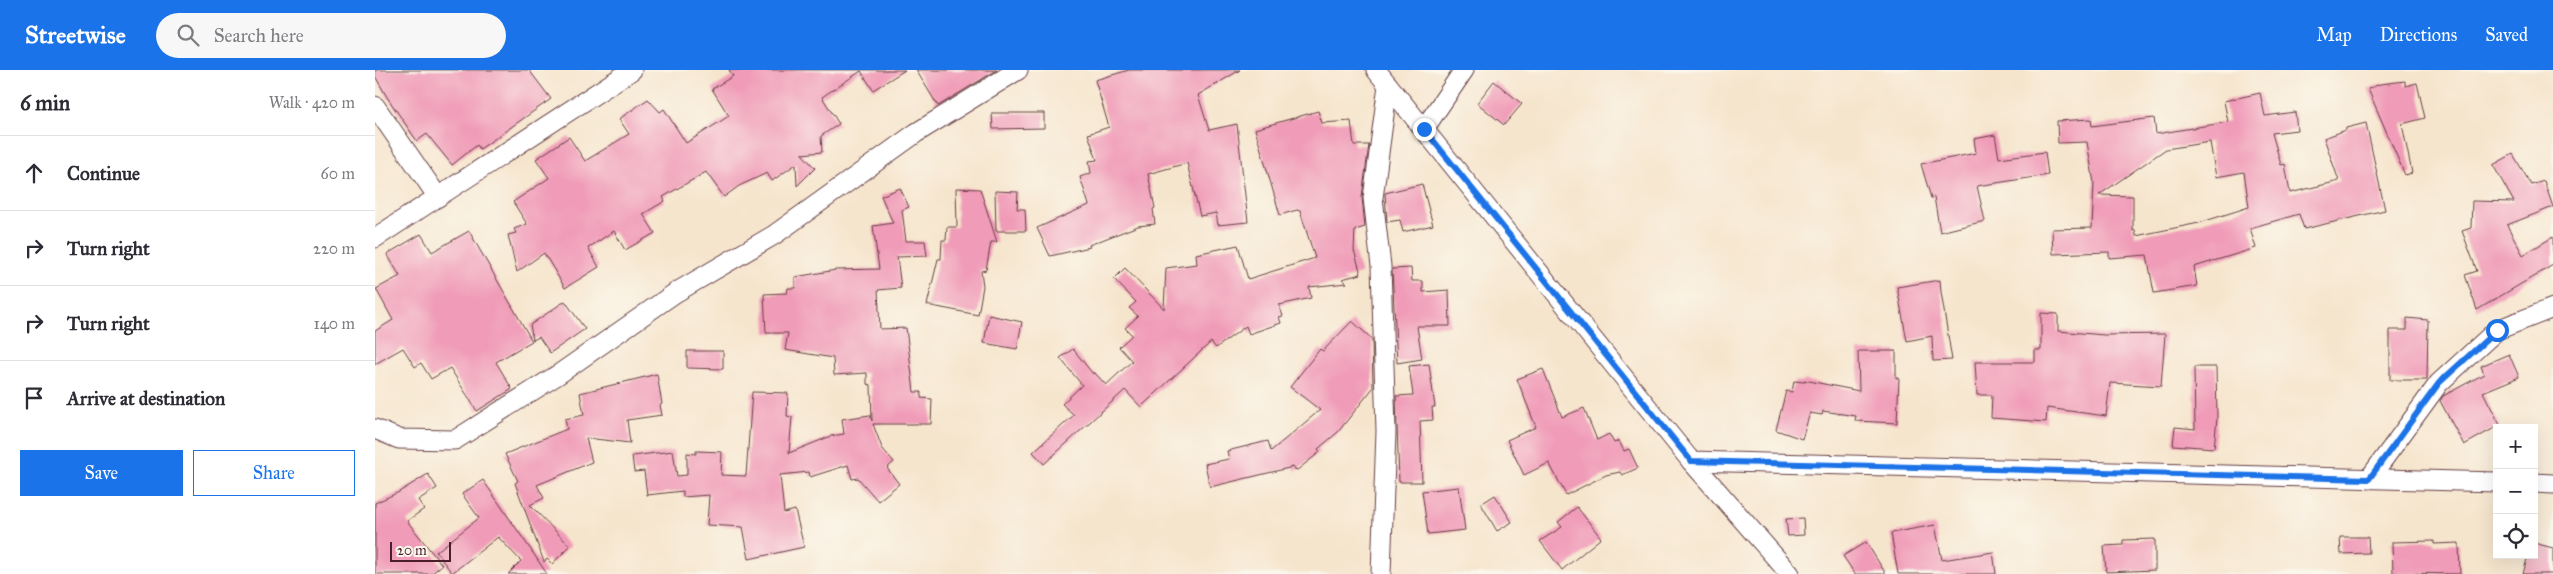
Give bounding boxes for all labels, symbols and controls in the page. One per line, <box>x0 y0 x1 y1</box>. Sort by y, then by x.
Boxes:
search box <box>156 13 506 58</box>
text: Streetwise <box>25 20 126 50</box>
icon: search <box>174 21 202 49</box>
text: Search here <box>214 24 304 47</box>
text: Map <box>2316 24 2352 46</box>
text: Directions <box>2380 24 2457 46</box>
text: Saved <box>2485 24 2528 46</box>
text: 6 min <box>20 90 70 116</box>
text: Walk · 420 m <box>269 93 355 112</box>
route end <box>1413 118 1436 141</box>
icon: ahead <box>20 159 48 187</box>
text: Continue <box>67 162 140 185</box>
text: 60 m <box>321 164 355 183</box>
icon: right <box>20 234 48 262</box>
text: Turn right <box>67 237 150 260</box>
text: 220 m <box>313 239 355 258</box>
icon: right <box>20 309 48 337</box>
text: Turn right <box>67 312 150 335</box>
text: 140 m <box>314 314 355 333</box>
route start <box>2486 319 2509 342</box>
icon: arrive <box>20 384 48 412</box>
text: Arrive at destination <box>67 387 225 410</box>
map controls <box>2493 424 2538 559</box>
button: + <box>2493 424 2538 469</box>
button: Save <box>20 450 183 496</box>
button: Share <box>193 450 355 496</box>
button: − <box>2493 469 2538 514</box>
button: locate <box>2493 514 2538 559</box>
scale bar <box>390 539 451 562</box>
text: 20 m <box>397 542 427 559</box>

